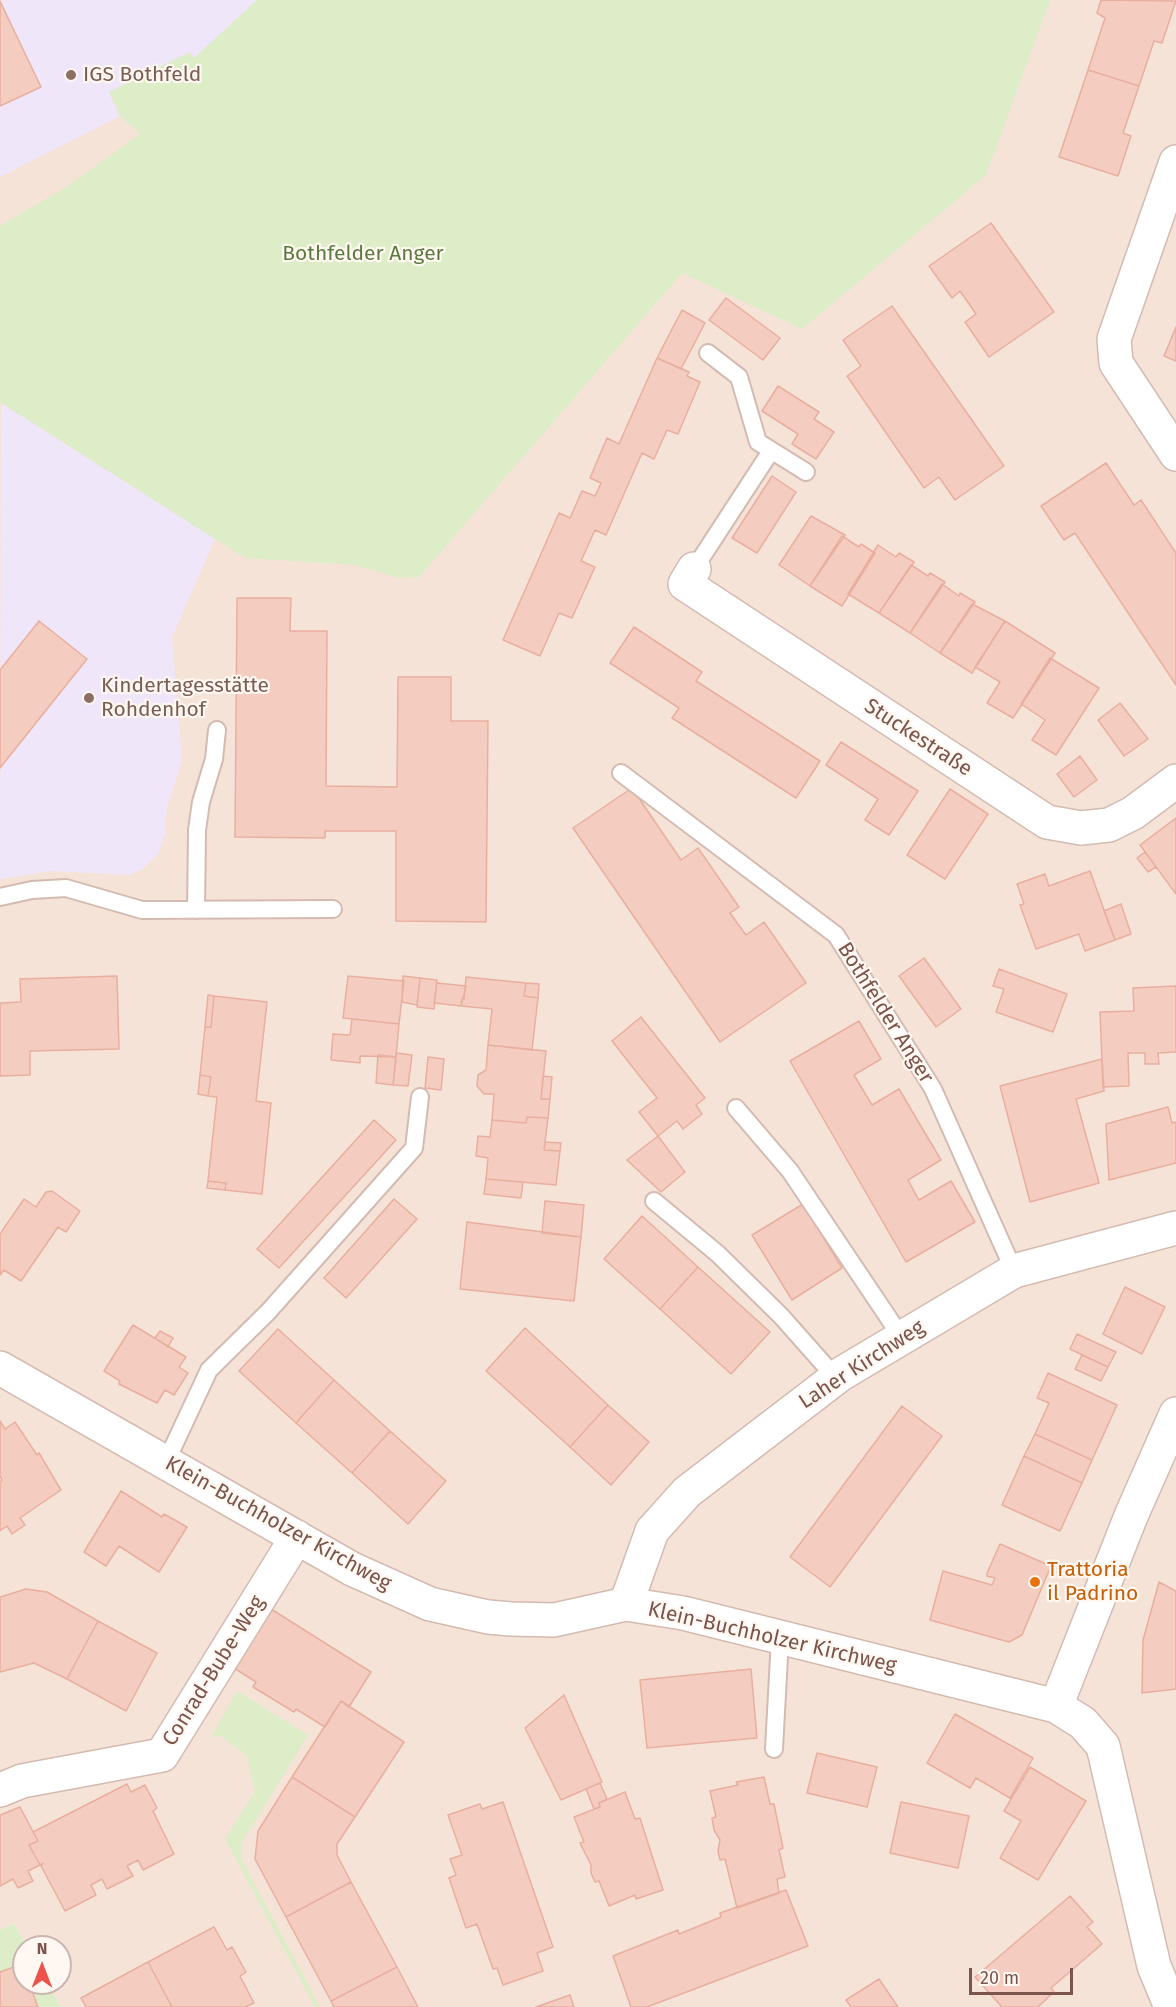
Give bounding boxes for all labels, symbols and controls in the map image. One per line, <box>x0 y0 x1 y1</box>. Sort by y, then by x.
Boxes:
place label: IGS Bothfeld <box>83 62 201 88</box>
marker: IGS Bothfeld <box>64 68 78 82</box>
park label: Bothfelder Anger <box>282 241 444 267</box>
place label: Kindertagesstätte Rohdenhof <box>101 673 269 723</box>
marker: Kindertagesstätte Rohdenhof <box>82 691 96 705</box>
street label: Stuckestraße <box>859 694 977 782</box>
street label: Bothfelder Anger <box>832 938 938 1088</box>
street label: Laher Kirchweg <box>794 1315 930 1415</box>
street label: Klein-Buchholzer Kirchweg <box>161 1451 395 1597</box>
place label: Trattoria il Padrino <box>1047 1557 1138 1607</box>
marker: Trattoria il Padrino <box>1028 1575 1042 1589</box>
street label: Conrad-Bube-Weg <box>158 1591 270 1751</box>
street label: Klein-Buchholzer Kirchweg <box>645 1597 899 1679</box>
north arrow <box>12 1935 72 1995</box>
text: N <box>37 1939 47 1958</box>
scale bar <box>972 1956 1076 1994</box>
text: 20 m <box>980 1967 1019 1989</box>

